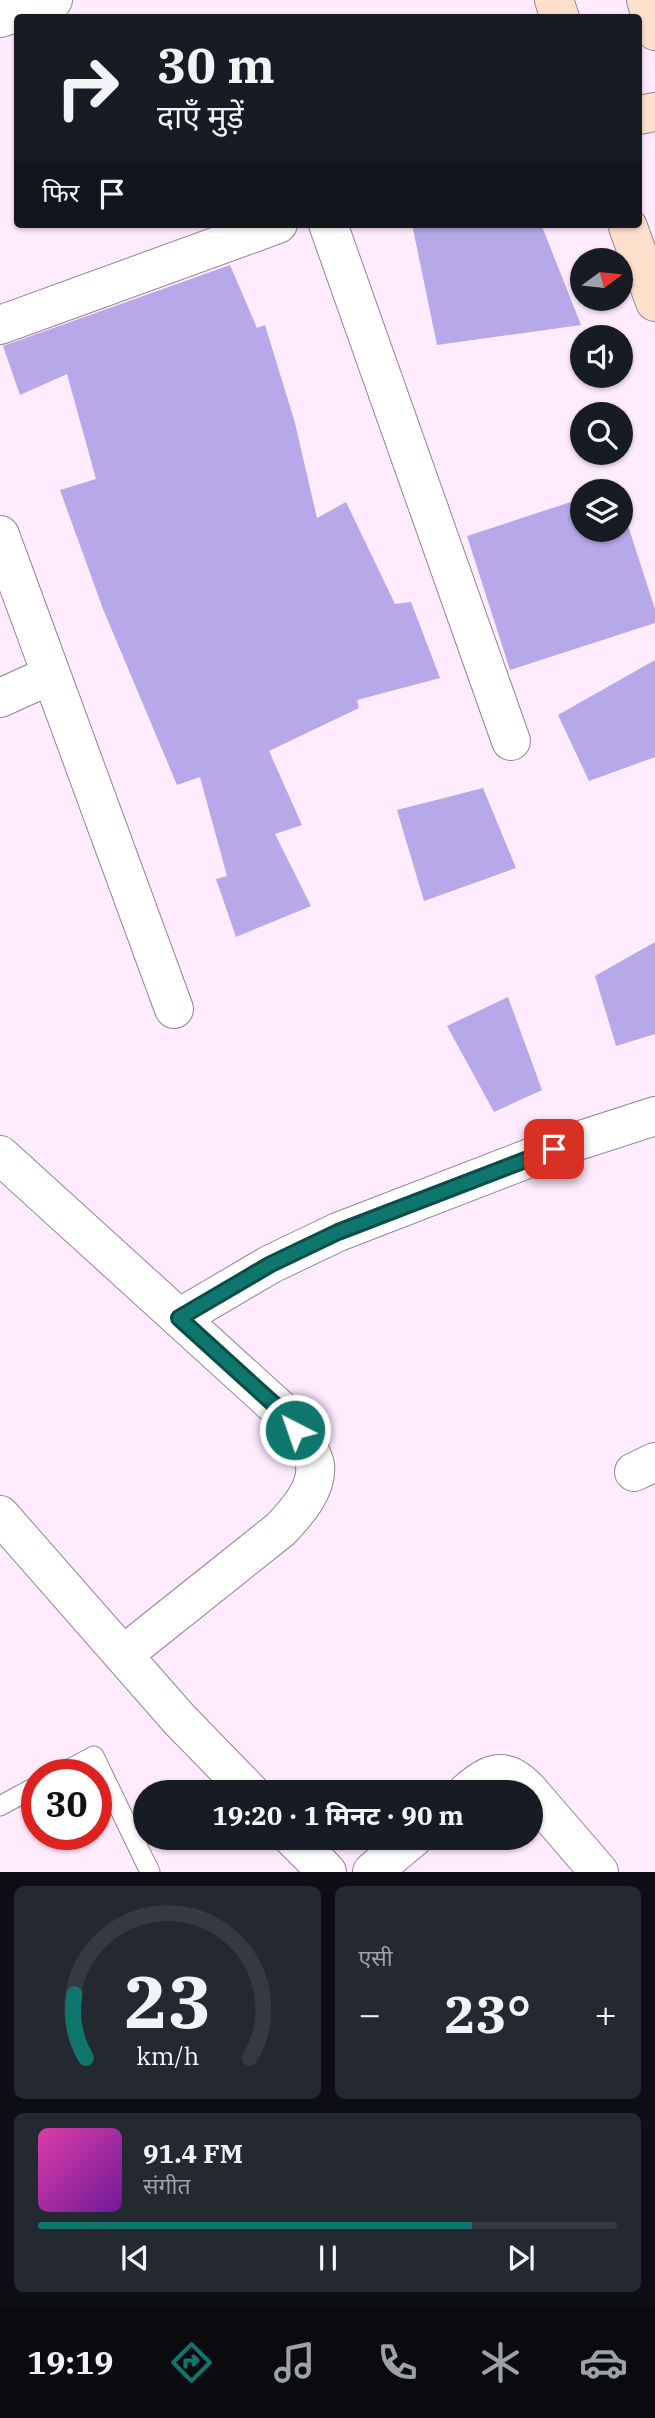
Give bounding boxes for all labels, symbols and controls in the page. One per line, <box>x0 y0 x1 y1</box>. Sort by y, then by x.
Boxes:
text: 30 m <box>157 33 275 96</box>
icon: right <box>42 42 133 133</box>
text: दाएँ मुड़ें <box>157 95 244 137</box>
text: फिर <box>42 175 79 209</box>
icon: arrive <box>93 175 131 213</box>
north arrow <box>570 248 634 312</box>
map controls <box>570 248 633 542</box>
button: sound <box>570 325 633 388</box>
button: search <box>570 402 633 465</box>
button: layers <box>570 479 633 542</box>
pin <box>524 1119 584 1179</box>
icon: arrive <box>535 1130 573 1168</box>
position arrow <box>258 1393 332 1467</box>
speed limit sign: 30 <box>21 1759 112 1850</box>
text: 19:20 · 1 मिनट · 90 m <box>212 1798 464 1832</box>
text: एसी <box>359 1942 393 1972</box>
text: 23 <box>124 1954 211 2049</box>
text: 23° <box>444 1980 531 2047</box>
text: − <box>359 1989 381 2038</box>
text: + <box>594 1989 617 2038</box>
text: km/h <box>136 2039 199 2072</box>
text: 91.4 FM <box>143 2136 243 2170</box>
text: संगीत <box>143 2170 191 2200</box>
icon: previous <box>116 2239 154 2277</box>
icon: pause <box>309 2239 347 2277</box>
icon: next <box>502 2239 540 2277</box>
icon: directions <box>167 2338 216 2387</box>
icon: music <box>270 2338 319 2387</box>
icon: phone <box>373 2338 422 2387</box>
icon: climate <box>476 2338 525 2387</box>
icon: car <box>579 2338 628 2387</box>
text: 19:19 <box>27 2341 113 2383</box>

